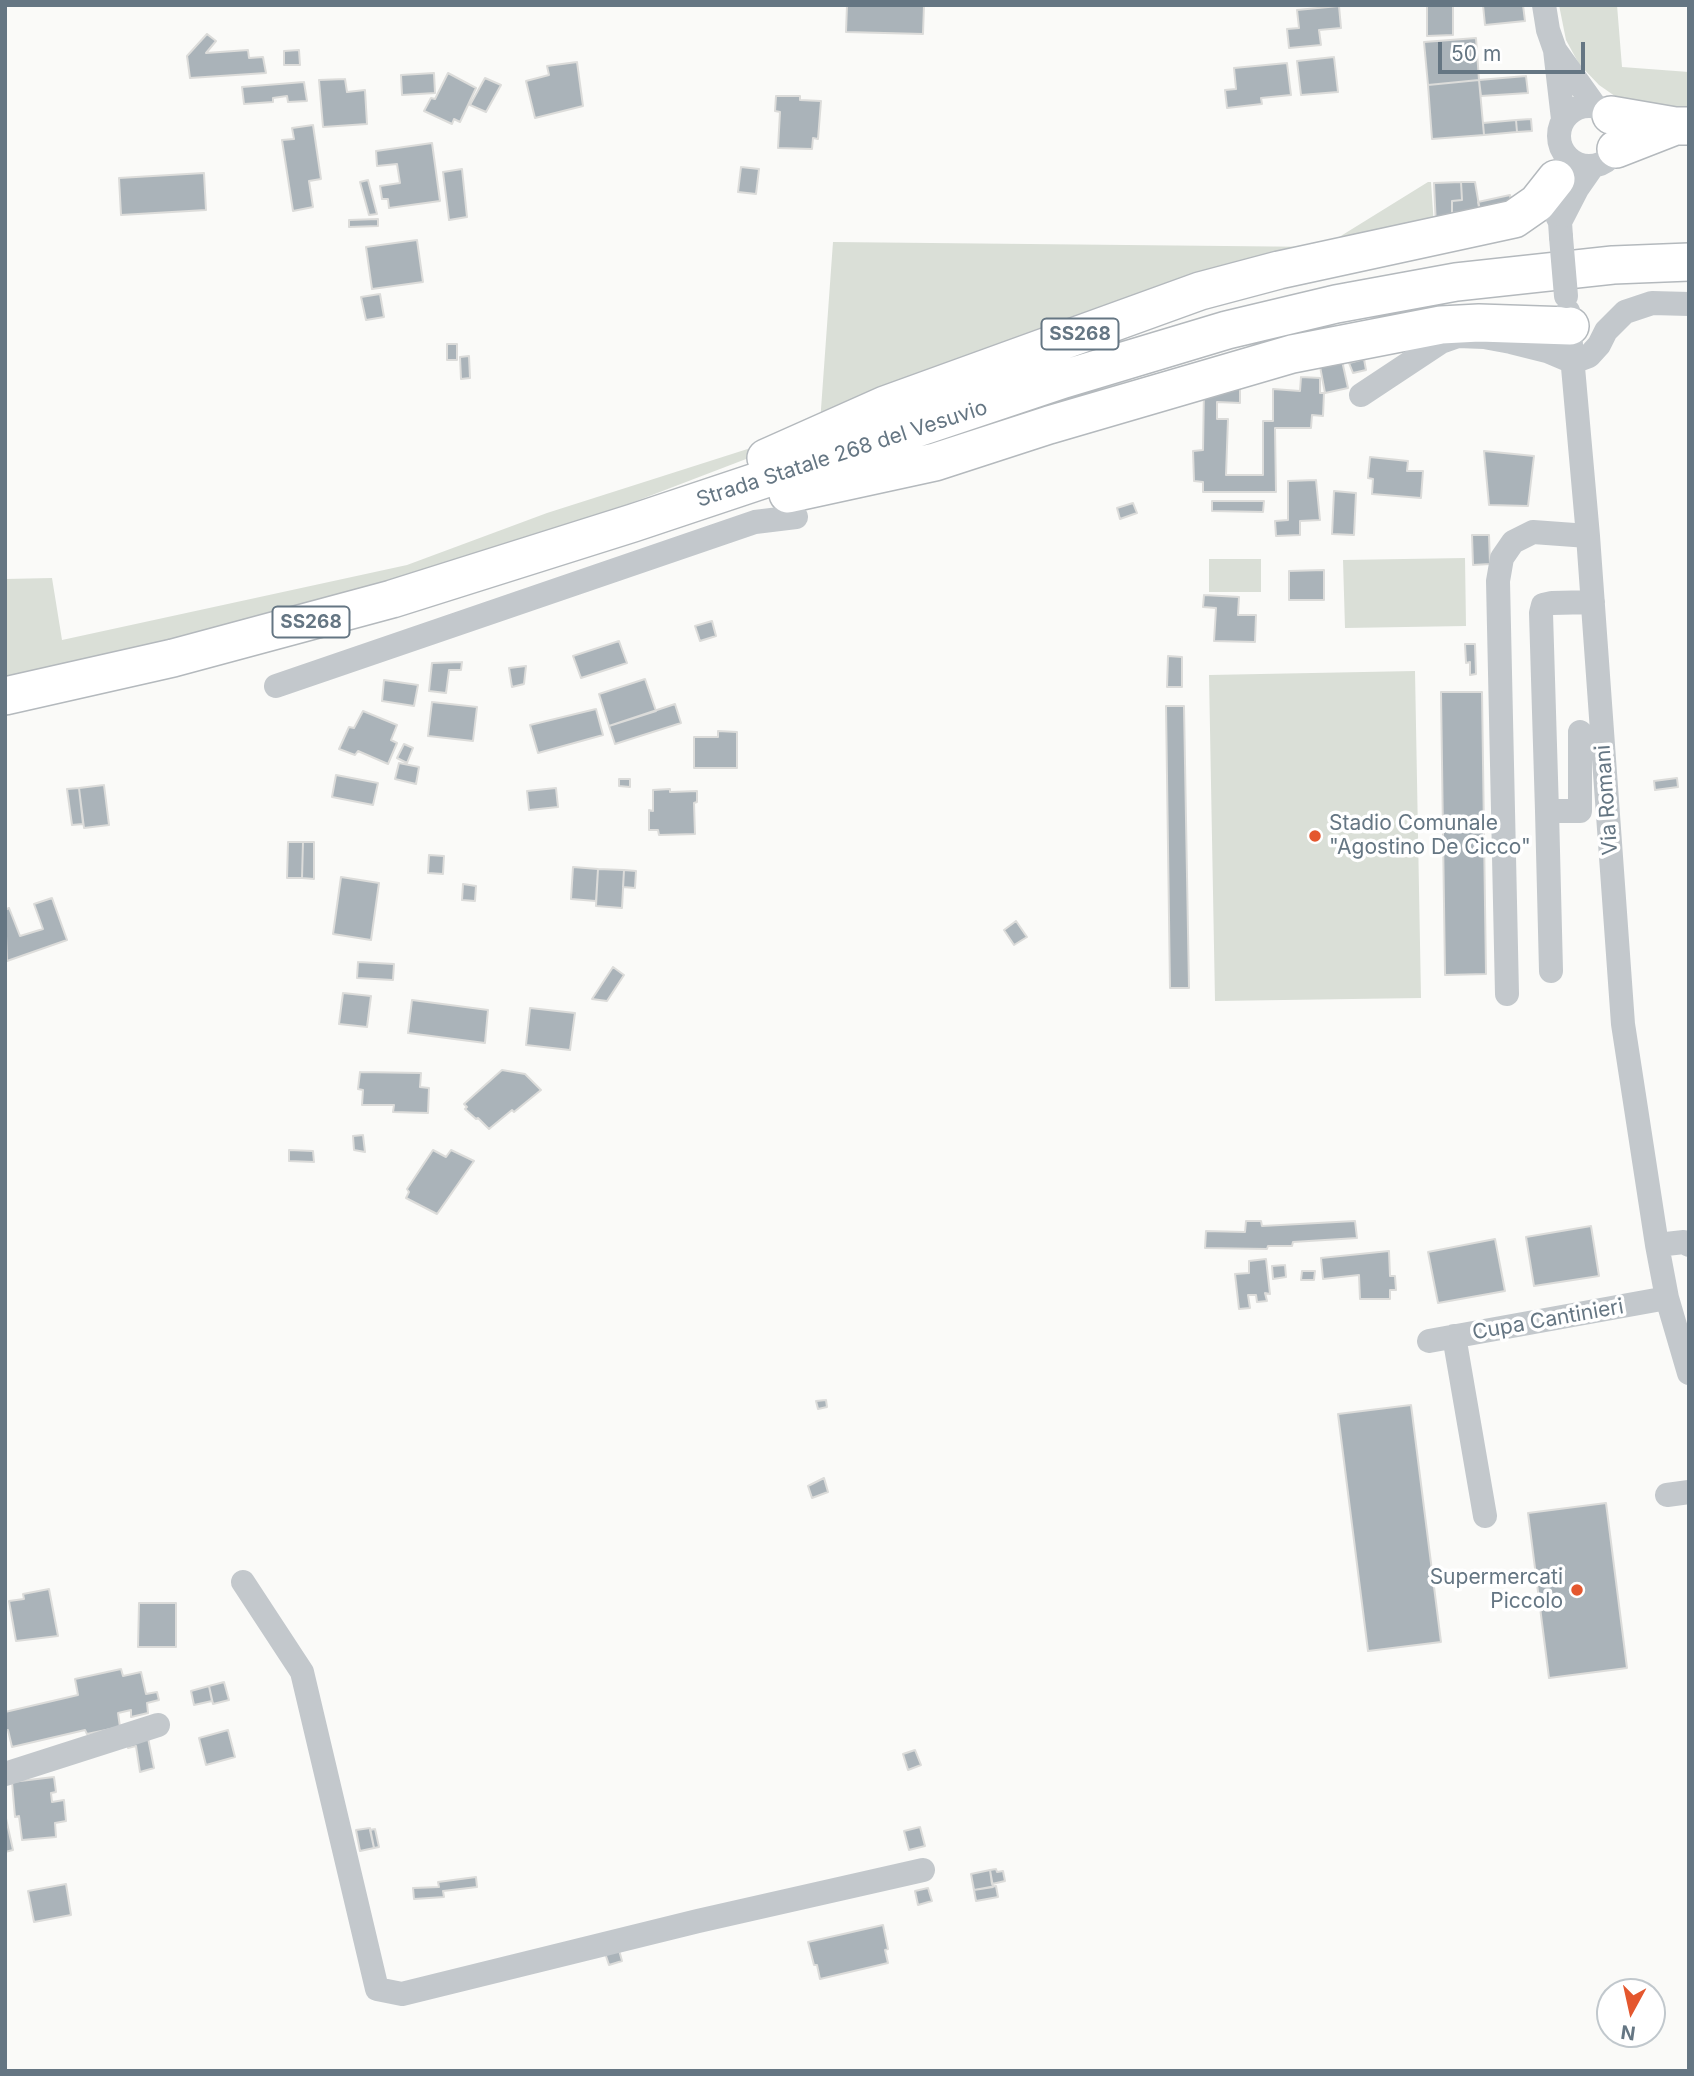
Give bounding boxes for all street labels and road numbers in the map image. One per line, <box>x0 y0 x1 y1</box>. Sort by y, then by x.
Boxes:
road number: SS268 <box>1042 318 1118 350</box>
street label: Strada Statale 268 del Vesuvio <box>693 395 991 513</box>
road number: SS268 <box>272 607 350 638</box>
street label: Via Romani <box>1591 744 1623 856</box>
street label: Cupa Cantinieri <box>1470 1294 1626 1346</box>

